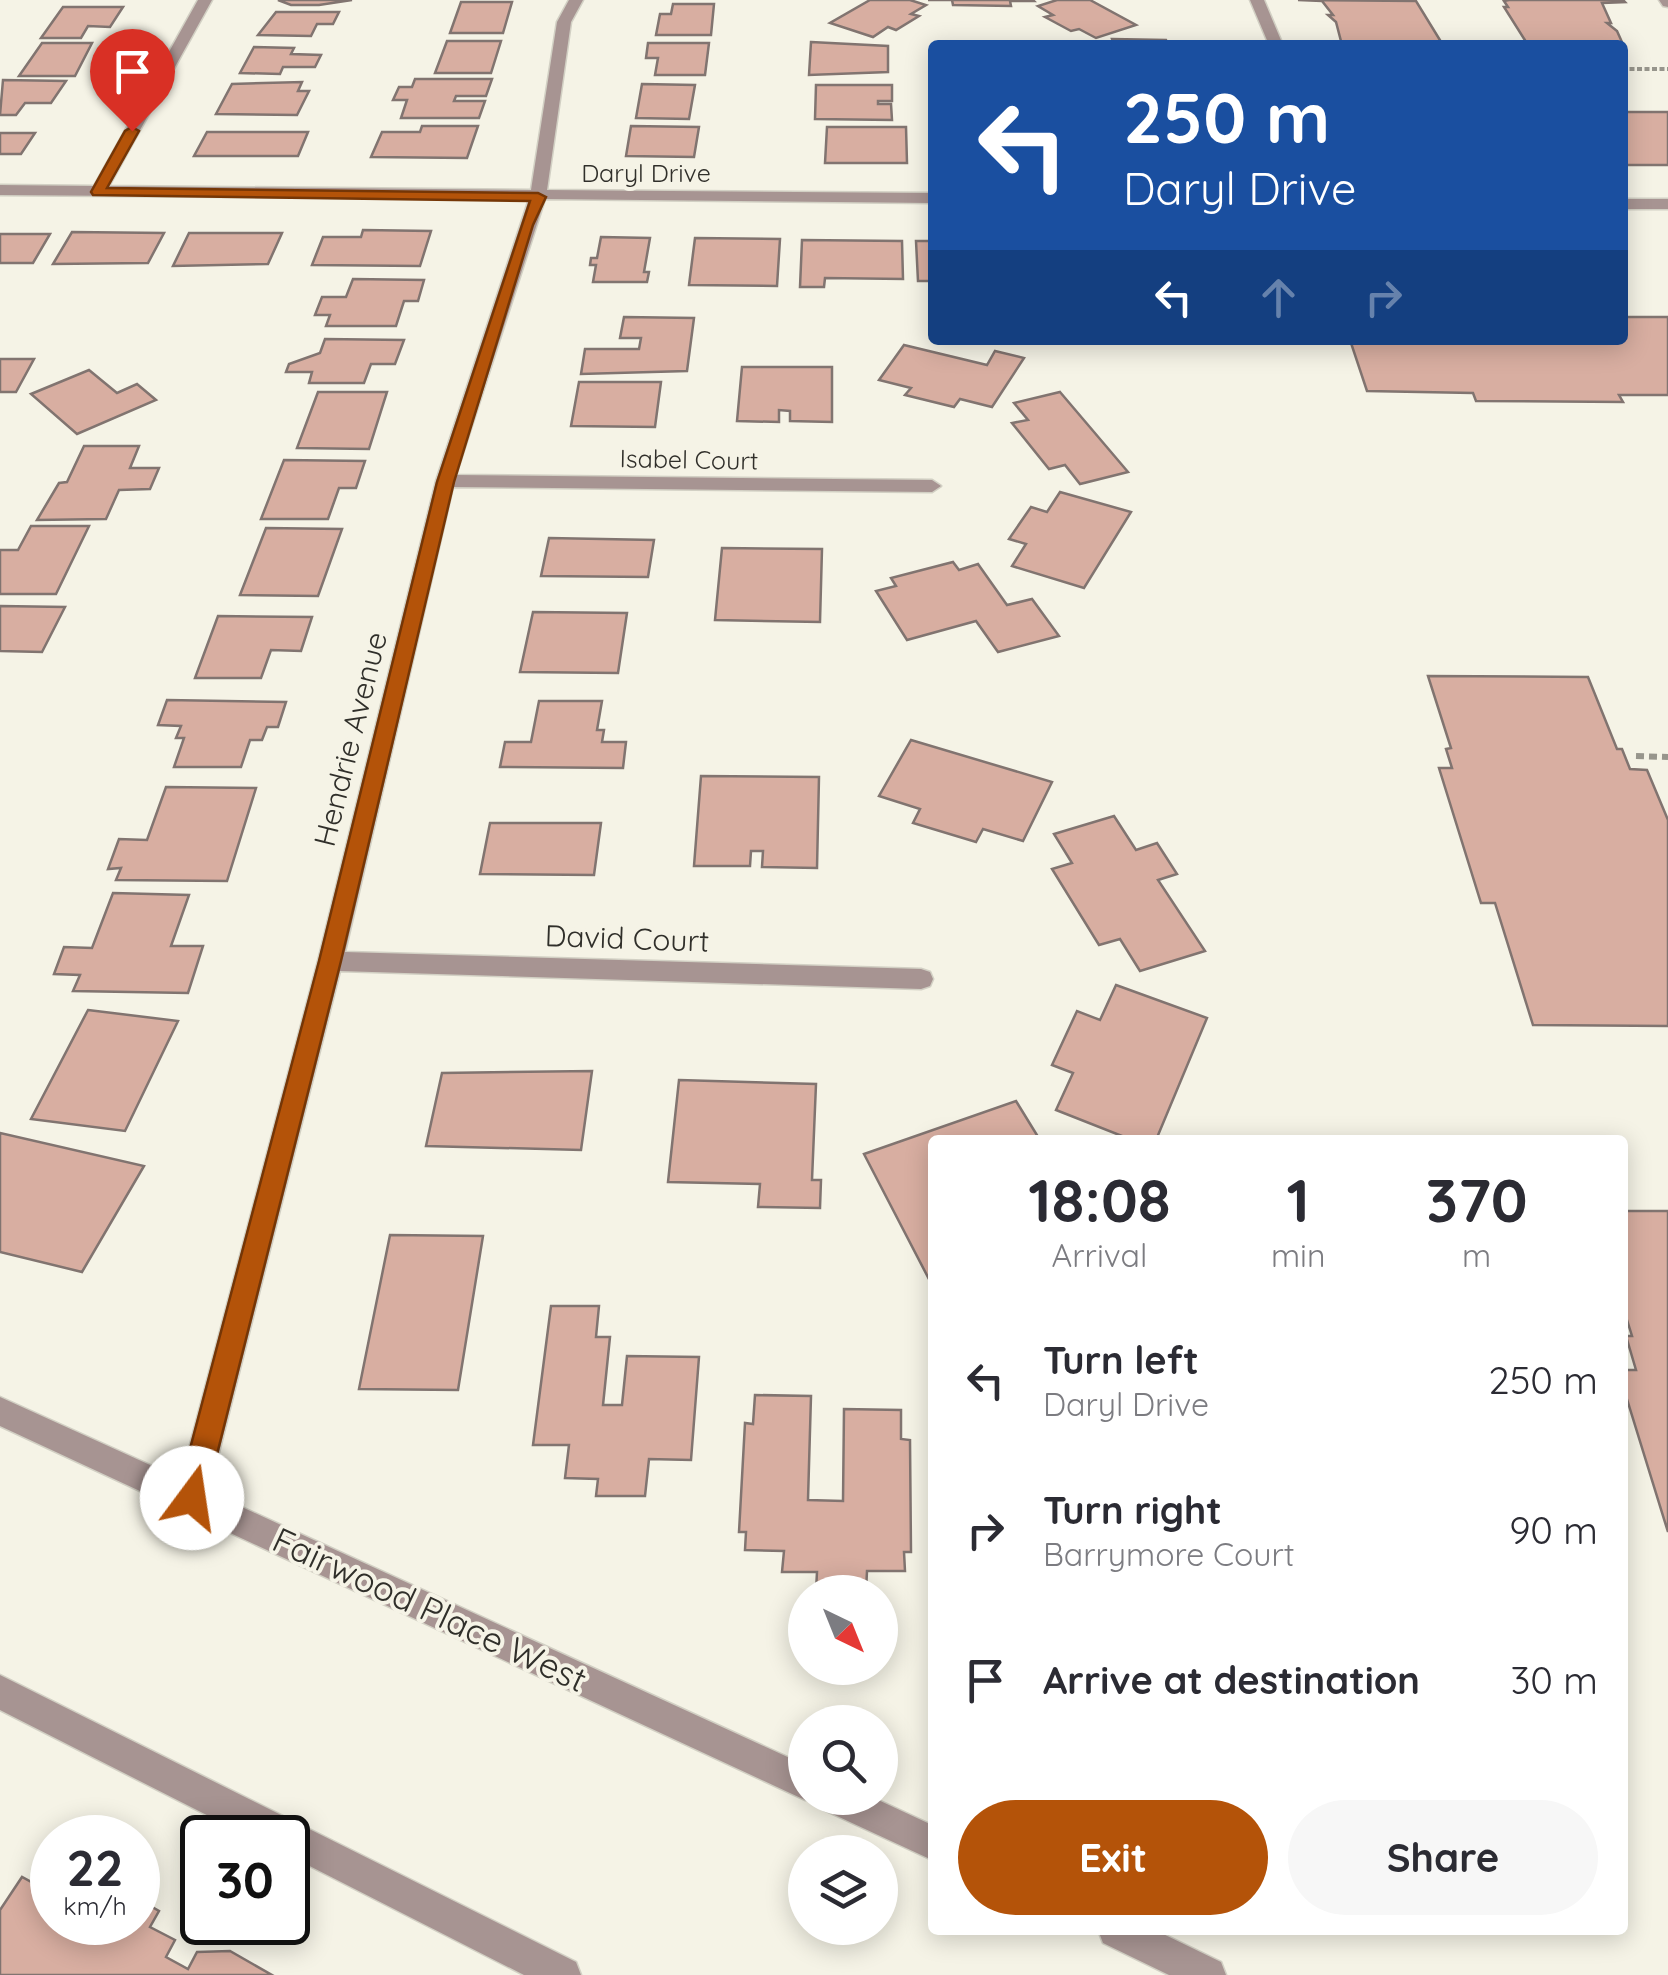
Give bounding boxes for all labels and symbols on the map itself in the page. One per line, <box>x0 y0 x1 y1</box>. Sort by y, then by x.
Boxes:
pin <box>90 29 175 132</box>
street label: Daryl Drive <box>581 157 711 188</box>
street label: Isabel Court <box>619 442 759 476</box>
street label: Hendrie Avenue <box>305 628 395 850</box>
street label: David Court <box>544 916 710 960</box>
position arrow <box>140 1446 244 1550</box>
street label: Fairwood Place West <box>266 1517 594 1701</box>
north arrow <box>788 1575 898 1685</box>
speed limit sign: 30 <box>180 1815 310 1945</box>

